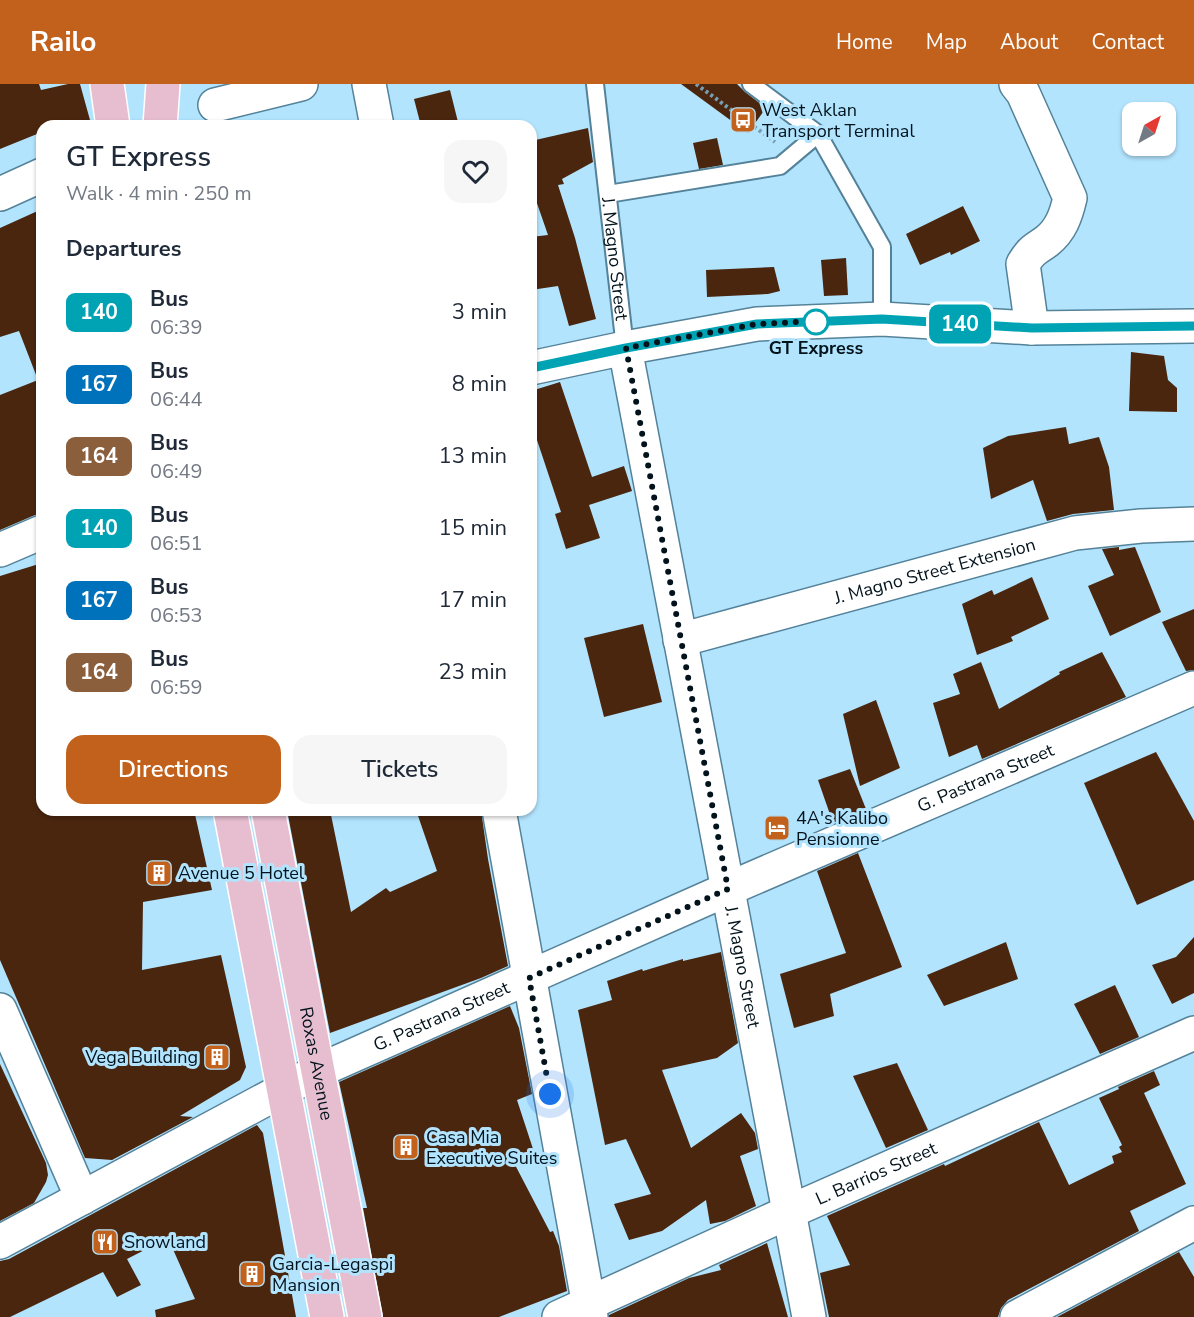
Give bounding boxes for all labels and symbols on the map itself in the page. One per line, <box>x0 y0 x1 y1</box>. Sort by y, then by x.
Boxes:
place label: West Aklan Transport Terminal <box>762 98 915 143</box>
north arrow <box>1122 102 1176 156</box>
bus stop icon: West Aklan Transport Terminal <box>728 105 758 135</box>
street label: J. Magno Street <box>596 195 634 322</box>
line badge: 140 <box>926 304 994 344</box>
marker: GT Express <box>803 309 829 335</box>
place label: GT Express <box>769 336 864 360</box>
street label: J. Magno Street Extension <box>831 532 1038 610</box>
street label: G. Pastrana Street <box>913 738 1058 818</box>
place label: 4A's Kalibo Pensionne <box>796 806 888 851</box>
hotel icon: 4A's Kalibo Pensionne <box>762 813 792 843</box>
building icon: Avenue 5 Hotel <box>144 858 174 888</box>
place label: Avenue 5 Hotel <box>178 861 305 885</box>
street label: J. Magno Street <box>719 903 766 1031</box>
street label: G. Pastrana Street <box>369 975 514 1057</box>
street label: Roxas Avenue <box>294 1005 339 1122</box>
building icon: Vega Building <box>202 1042 232 1072</box>
place label: Vega Building <box>84 1045 198 1069</box>
your location <box>535 1079 565 1109</box>
place label: Casa Mia Executive Suites <box>426 1125 557 1170</box>
building icon: Casa Mia Executive Suites <box>391 1132 421 1162</box>
street label: L. Barrios Street <box>812 1136 941 1211</box>
restaurant icon: Snowland <box>90 1227 120 1257</box>
place label: Snowland <box>124 1230 206 1254</box>
place label: Garcia-Legaspi Mansion <box>272 1252 393 1297</box>
building icon: Garcia-Legaspi Mansion <box>237 1259 267 1289</box>

